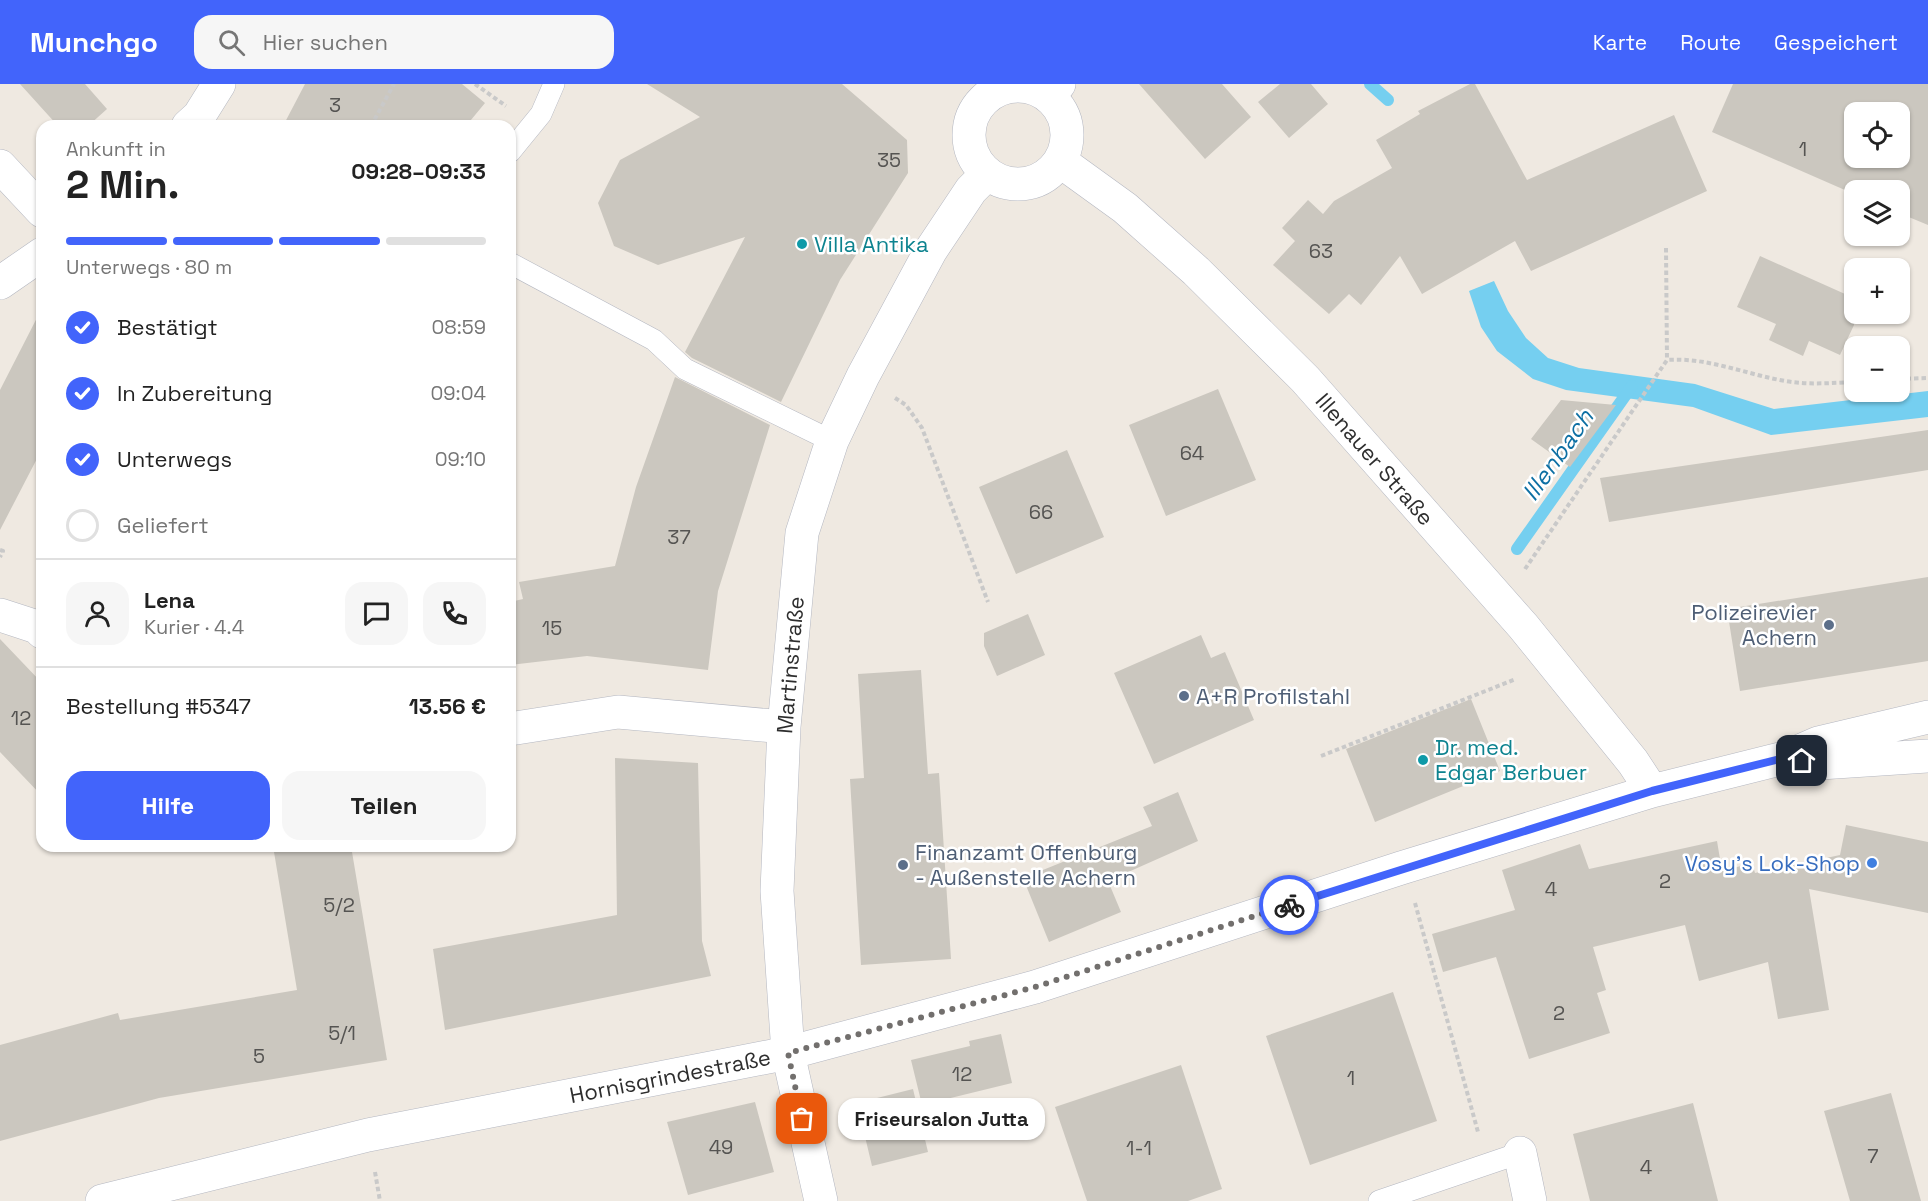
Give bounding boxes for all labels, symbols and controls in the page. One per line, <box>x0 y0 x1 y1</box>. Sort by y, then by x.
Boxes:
search box <box>194 15 614 69</box>
text: Munchgo <box>30 24 158 60</box>
icon: search <box>215 26 248 59</box>
text: Hier suchen <box>263 28 388 56</box>
text: Karte <box>1593 29 1647 56</box>
text: Route <box>1680 29 1741 56</box>
text: Gespeichert <box>1774 29 1898 56</box>
house number: 3 <box>329 92 341 118</box>
map controls <box>1844 102 1910 402</box>
button: locate <box>1844 102 1910 168</box>
text: Ankunft in <box>66 136 166 162</box>
house number: 1 <box>1799 136 1807 162</box>
house number: 35 <box>877 147 901 173</box>
text: 09:28–09:33 <box>351 157 486 185</box>
text: 2 Min. <box>66 160 180 209</box>
button: layers <box>1844 180 1910 246</box>
place label: Villa Antika <box>814 230 929 258</box>
marker: Villa Antika <box>795 237 809 251</box>
house number: 63 <box>1309 238 1333 264</box>
text: Unterwegs · 80 m <box>66 254 232 280</box>
button: + <box>1844 258 1910 324</box>
icon: check <box>66 311 99 344</box>
text: Bestätigt <box>117 313 218 341</box>
text: 08:59 <box>431 314 486 340</box>
button: − <box>1844 336 1910 402</box>
icon: check <box>66 377 99 410</box>
text: In Zubereitung <box>117 379 272 407</box>
text: 09:04 <box>431 380 486 406</box>
street label: Illenauer Straße <box>1310 387 1440 531</box>
water label: Illenbach <box>1515 402 1601 506</box>
house number: 64 <box>1180 440 1204 466</box>
icon: check <box>66 443 99 476</box>
text: Unterwegs <box>117 445 232 473</box>
text: 09:10 <box>435 446 486 472</box>
house number: 66 <box>1029 499 1053 525</box>
text: Geliefert <box>117 511 209 539</box>
house number: 37 <box>667 524 691 550</box>
button: person <box>66 582 129 645</box>
button: chat <box>345 582 408 645</box>
button: phone <box>423 582 486 645</box>
text: Lena <box>144 586 195 614</box>
street label: Martinstraße <box>770 595 810 735</box>
place label: Polizeirevier Achern <box>1691 598 1817 651</box>
text: Kurier · 4.4 <box>144 614 244 640</box>
house number: 15 <box>542 615 562 641</box>
marker: Polizeirevier Achern <box>1822 618 1836 632</box>
place label: A+R Profilstahl <box>1196 682 1350 710</box>
marker: A+R Profilstahl <box>1177 689 1191 703</box>
text: Bestellung #5347 <box>66 692 251 720</box>
text: 13.56 € <box>409 692 486 720</box>
house number: 12 <box>11 705 31 731</box>
place label: Dr. med. Edgar Berbuer <box>1435 733 1587 786</box>
pin <box>1776 735 1827 786</box>
icon: home <box>1785 744 1818 777</box>
marker: Dr. med. Edgar Berbuer <box>1416 753 1430 767</box>
button: Hilfe <box>66 771 270 840</box>
button: Teilen <box>282 771 486 840</box>
place label: Finanzamt Offenburg - Außenstelle Achern <box>915 838 1137 891</box>
place label: Vosy's Lok-Shop <box>1684 849 1860 877</box>
marker: Vosy's Lok-Shop <box>1865 856 1879 870</box>
marker: Finanzamt Offenburg - Außenstelle Achern <box>896 858 910 872</box>
house number: 2 <box>1659 868 1671 894</box>
courier <box>1259 875 1319 935</box>
house number: 4 <box>1545 876 1557 902</box>
icon: bike <box>1273 889 1306 922</box>
house number: 5/2 <box>323 892 355 918</box>
house number: 2 <box>1553 1000 1565 1026</box>
house number: 5/1 <box>328 1020 356 1046</box>
house number: 5 <box>253 1043 265 1069</box>
street label: Hornisgrindestraße <box>567 1043 773 1109</box>
house number: 12 <box>952 1061 972 1087</box>
house number: 1 <box>1347 1065 1355 1091</box>
pin <box>776 1093 827 1144</box>
callout: Friseursalon Jutta <box>838 1098 1045 1140</box>
icon: bag <box>785 1102 818 1135</box>
text: Friseursalon Jutta <box>855 1106 1028 1132</box>
house number: 49 <box>709 1134 733 1160</box>
house number: 1-1 <box>1126 1135 1152 1161</box>
house number: 7 <box>1867 1143 1879 1169</box>
house number: 4 <box>1640 1154 1652 1180</box>

